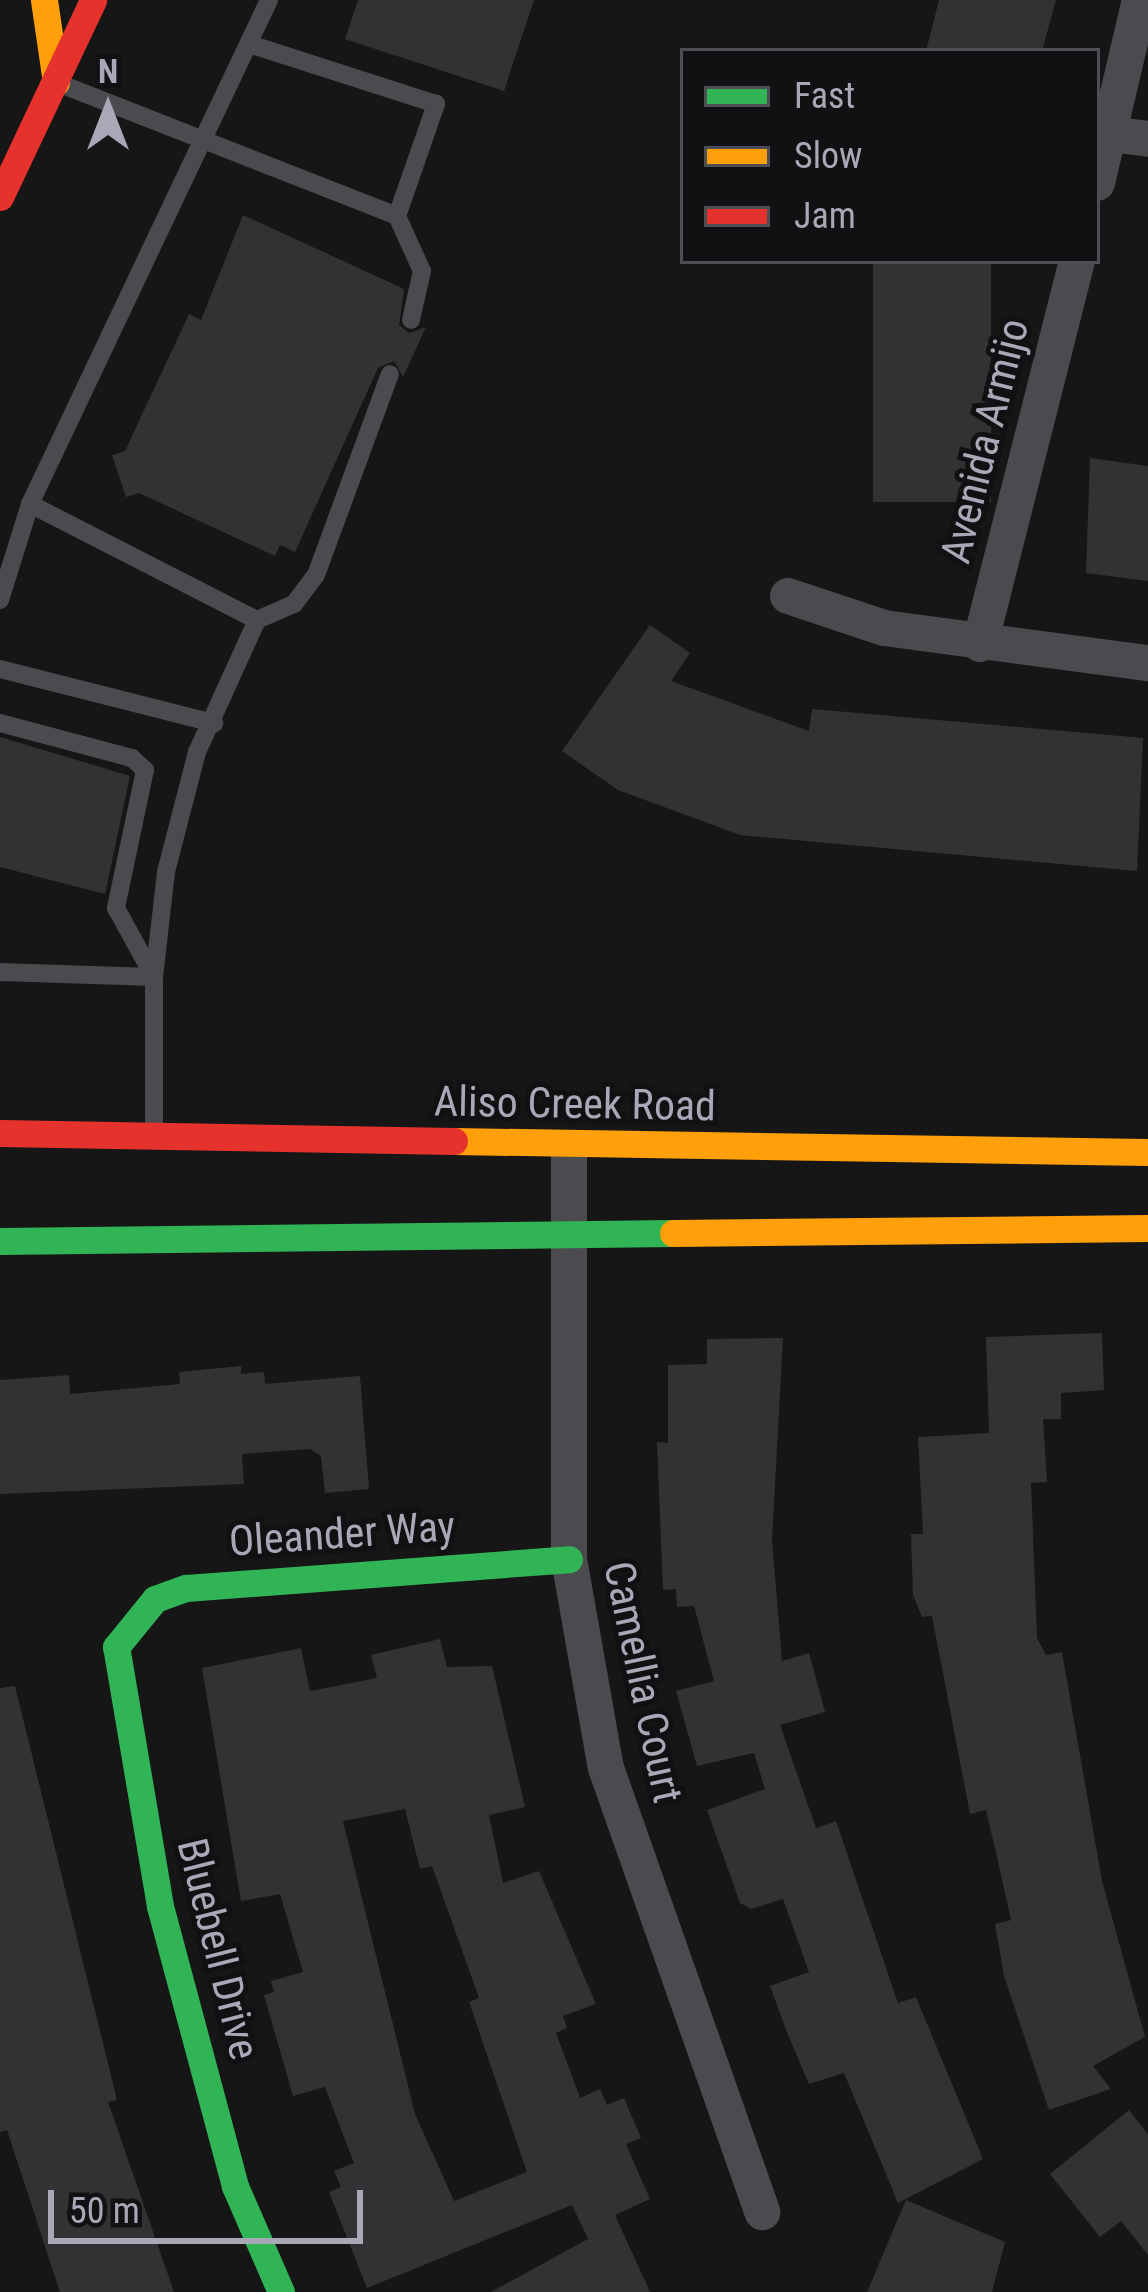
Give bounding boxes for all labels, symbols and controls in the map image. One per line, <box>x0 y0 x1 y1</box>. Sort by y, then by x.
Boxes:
north arrow <box>48 48 168 168</box>
legend <box>680 48 1100 264</box>
text: N <box>98 52 118 91</box>
text: Fast <box>794 75 855 117</box>
text: Slow <box>794 135 862 177</box>
text: Jam <box>794 195 856 237</box>
street label: Avenida Armijo <box>930 314 1040 568</box>
street label: Aliso Creek Road <box>434 1076 716 1132</box>
street label: Oleander Way <box>227 1501 457 1567</box>
street label: Camellia Court <box>593 1557 693 1807</box>
street label: Bluebell Drive <box>166 1833 270 2065</box>
scale bar <box>54 2166 369 2240</box>
text: 50 m <box>69 2190 140 2232</box>

